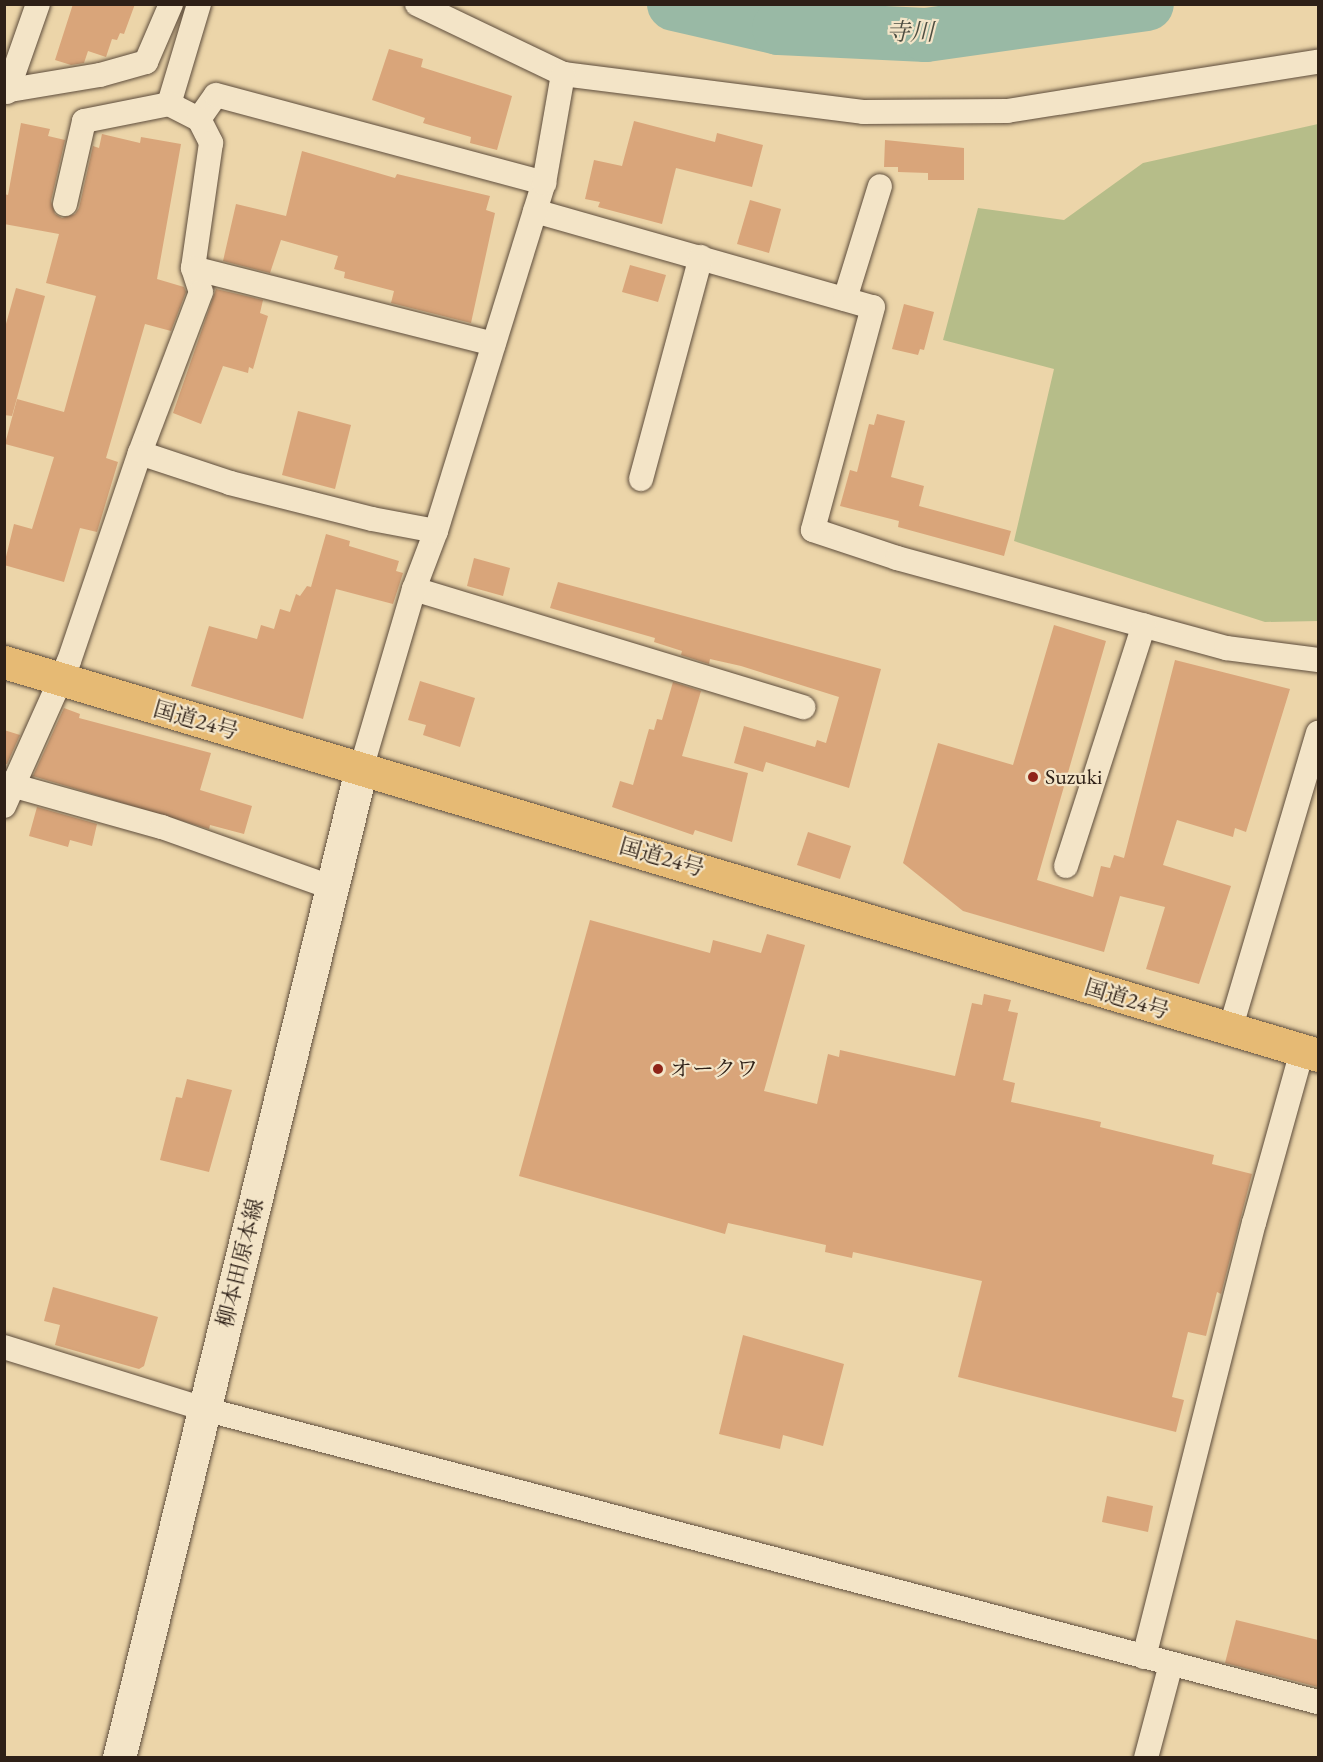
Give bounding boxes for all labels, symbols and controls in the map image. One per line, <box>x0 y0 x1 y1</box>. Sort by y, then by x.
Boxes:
water label: 寺川 <box>886 18 934 46</box>
street label: 国道24号 <box>150 695 242 745</box>
place label: Suzuki <box>1045 764 1102 790</box>
marker: Suzuki <box>1026 770 1040 784</box>
street label: 国道24号 <box>616 832 708 882</box>
street label: 国道24号 <box>1081 974 1173 1024</box>
place label: オークワ <box>670 1056 758 1082</box>
marker: オークワ <box>651 1062 665 1076</box>
street label: 柳本田原本線 <box>211 1196 269 1330</box>

